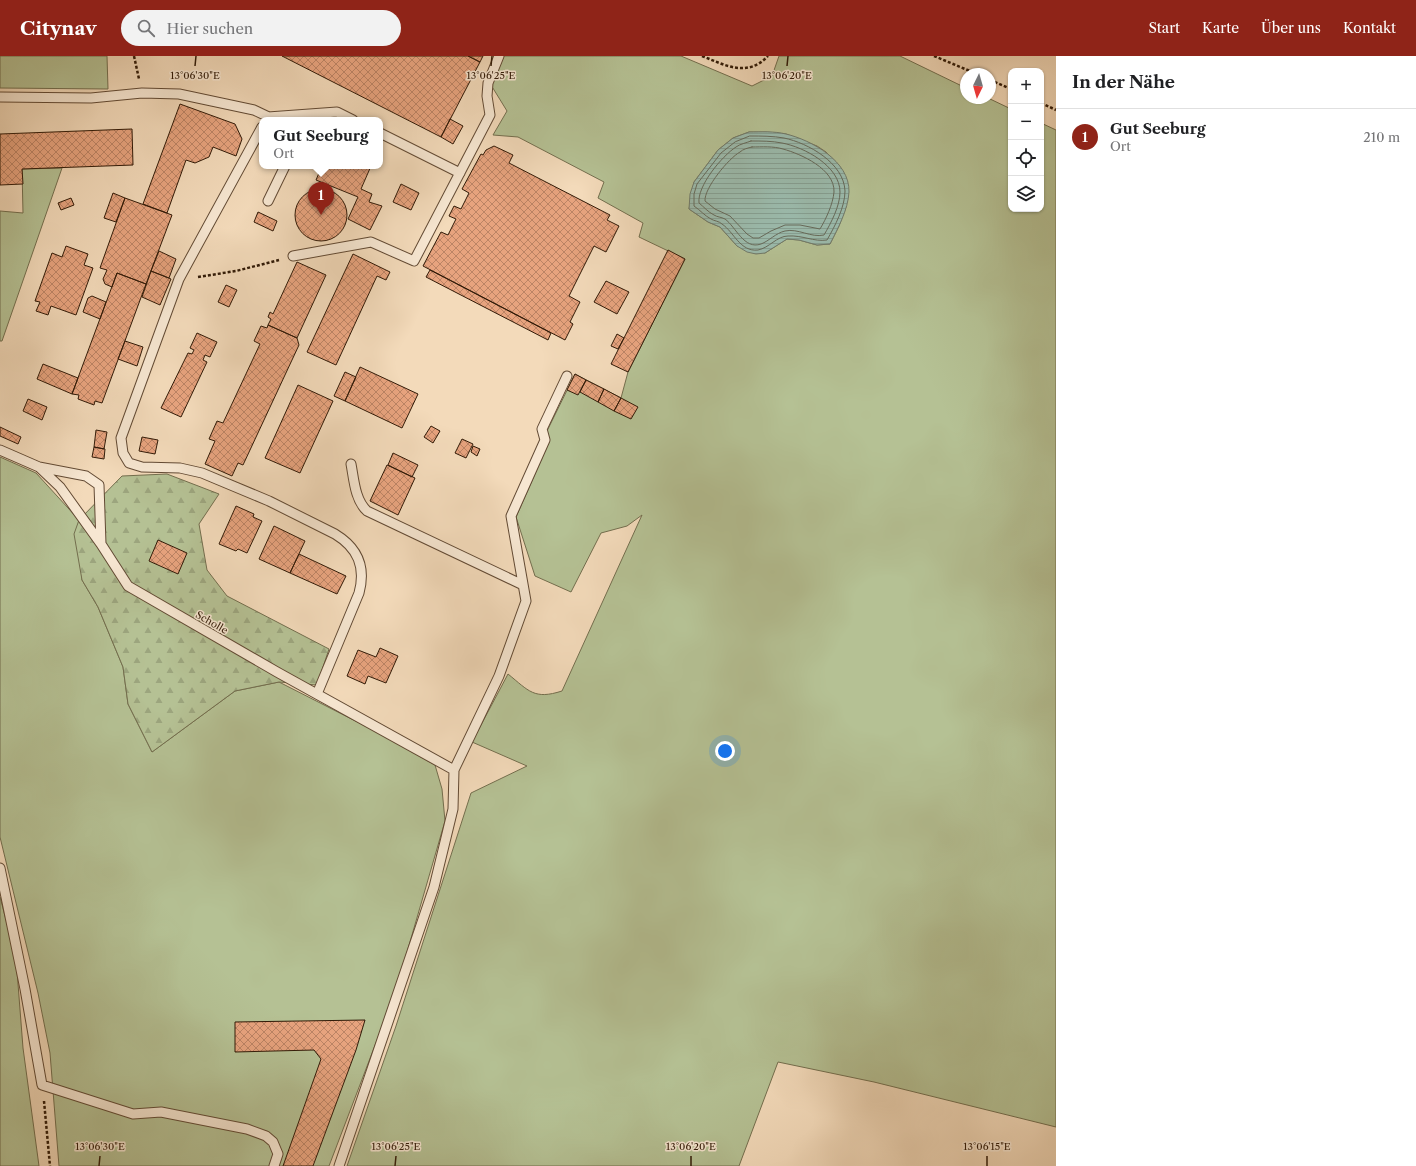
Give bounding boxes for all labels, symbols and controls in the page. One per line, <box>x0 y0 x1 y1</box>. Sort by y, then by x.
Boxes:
search box <box>121 10 401 46</box>
text: Citynav <box>20 17 97 40</box>
icon: search <box>135 17 157 39</box>
text: Hier suchen <box>167 19 253 38</box>
text: Start <box>1148 19 1180 37</box>
text: Karte <box>1202 19 1239 37</box>
text: Über uns <box>1261 19 1321 37</box>
text: Kontakt <box>1343 19 1396 37</box>
north arrow <box>960 68 996 104</box>
map controls <box>1008 68 1044 212</box>
button: + <box>1008 68 1044 104</box>
text: 13°06'30"E <box>170 69 220 82</box>
text: 13°06'25"E <box>467 69 516 82</box>
text: 13°06'20"E <box>762 69 812 82</box>
text: In der Nähe <box>1072 72 1175 92</box>
button: − <box>1008 104 1044 140</box>
popup <box>259 117 383 169</box>
text: Gut Seeburg <box>1110 119 1206 138</box>
text: Gut Seeburg <box>273 126 369 145</box>
text: 1 <box>1082 129 1088 145</box>
text: 210 m <box>1363 129 1400 145</box>
text: Ort <box>1110 138 1131 154</box>
button: locate <box>1008 140 1044 176</box>
text: Ort <box>273 145 294 161</box>
button: layers <box>1008 176 1044 212</box>
pin: 1 <box>308 182 334 215</box>
street label: Scholle <box>193 608 231 637</box>
your location <box>715 741 735 761</box>
text: 13°06'30"E <box>75 1140 125 1153</box>
text: 13°06'25"E <box>372 1140 421 1153</box>
text: 13°06'20"E <box>666 1140 716 1153</box>
text: 13°06'15"E <box>963 1140 1011 1153</box>

